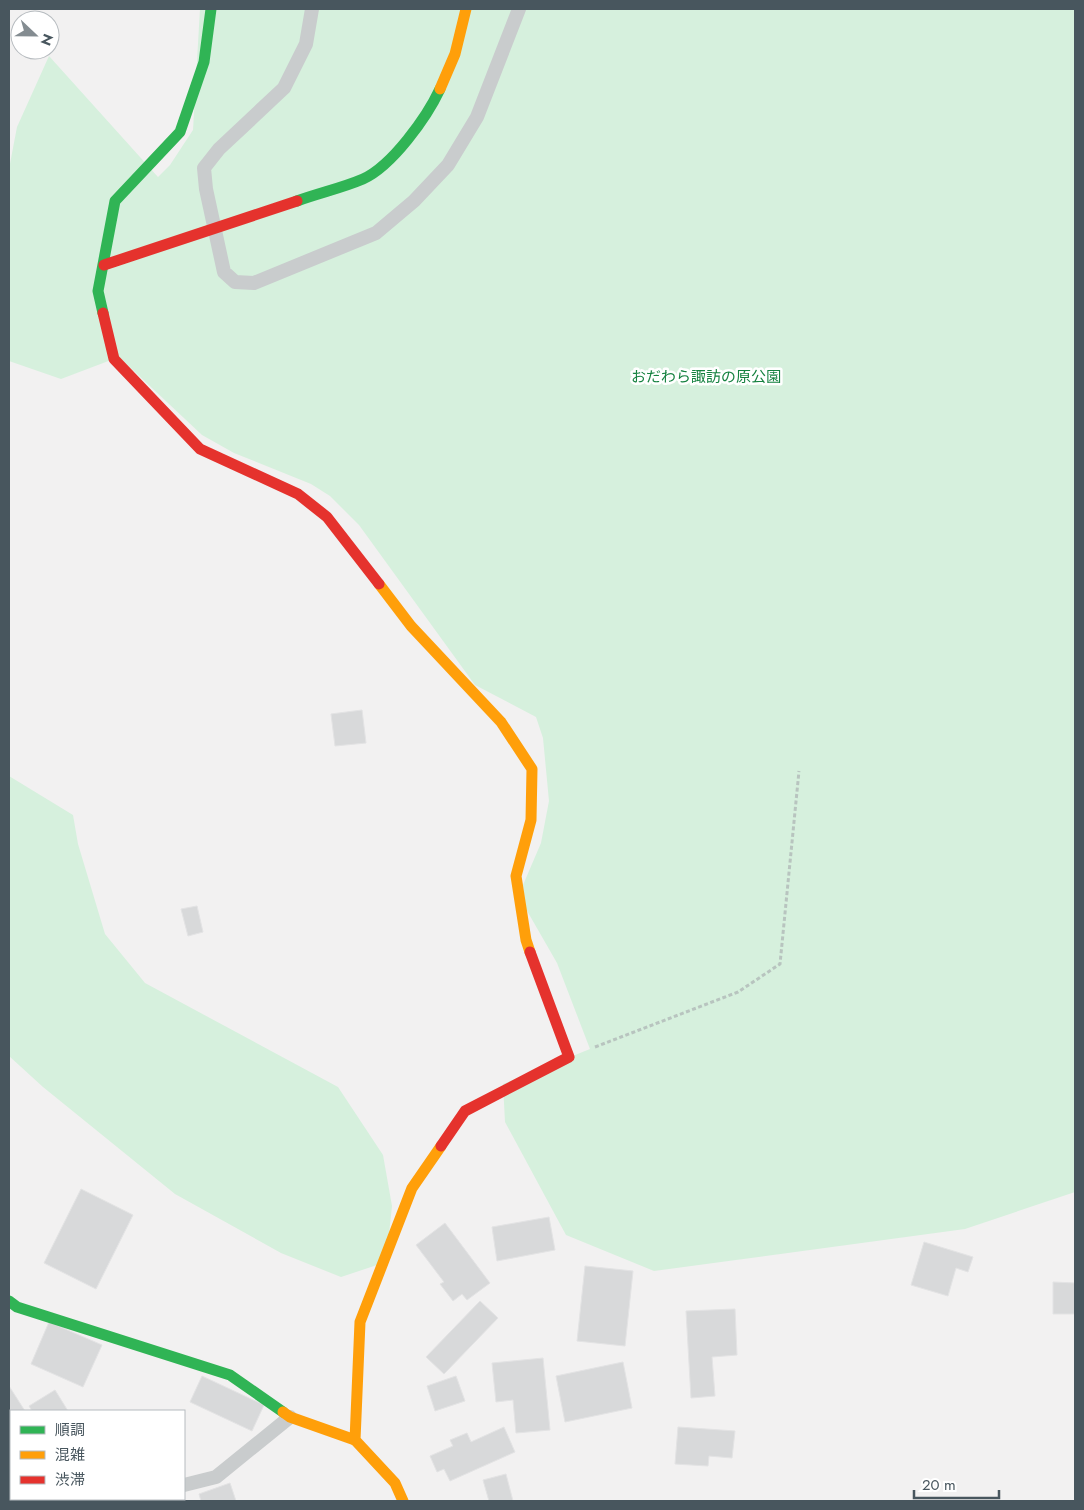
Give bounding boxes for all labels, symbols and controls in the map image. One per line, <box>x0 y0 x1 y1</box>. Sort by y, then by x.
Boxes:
north arrow <box>10 10 60 60</box>
text: N <box>36 31 58 49</box>
park label: おだわら諏訪の原公園 <box>631 366 781 388</box>
legend <box>10 1410 185 1500</box>
text: 順調 <box>55 1419 85 1441</box>
text: 混雑 <box>55 1444 85 1466</box>
scale bar <box>914 1468 999 1500</box>
text: 渋滞 <box>55 1469 85 1491</box>
text: 20 m <box>922 1474 956 1496</box>

